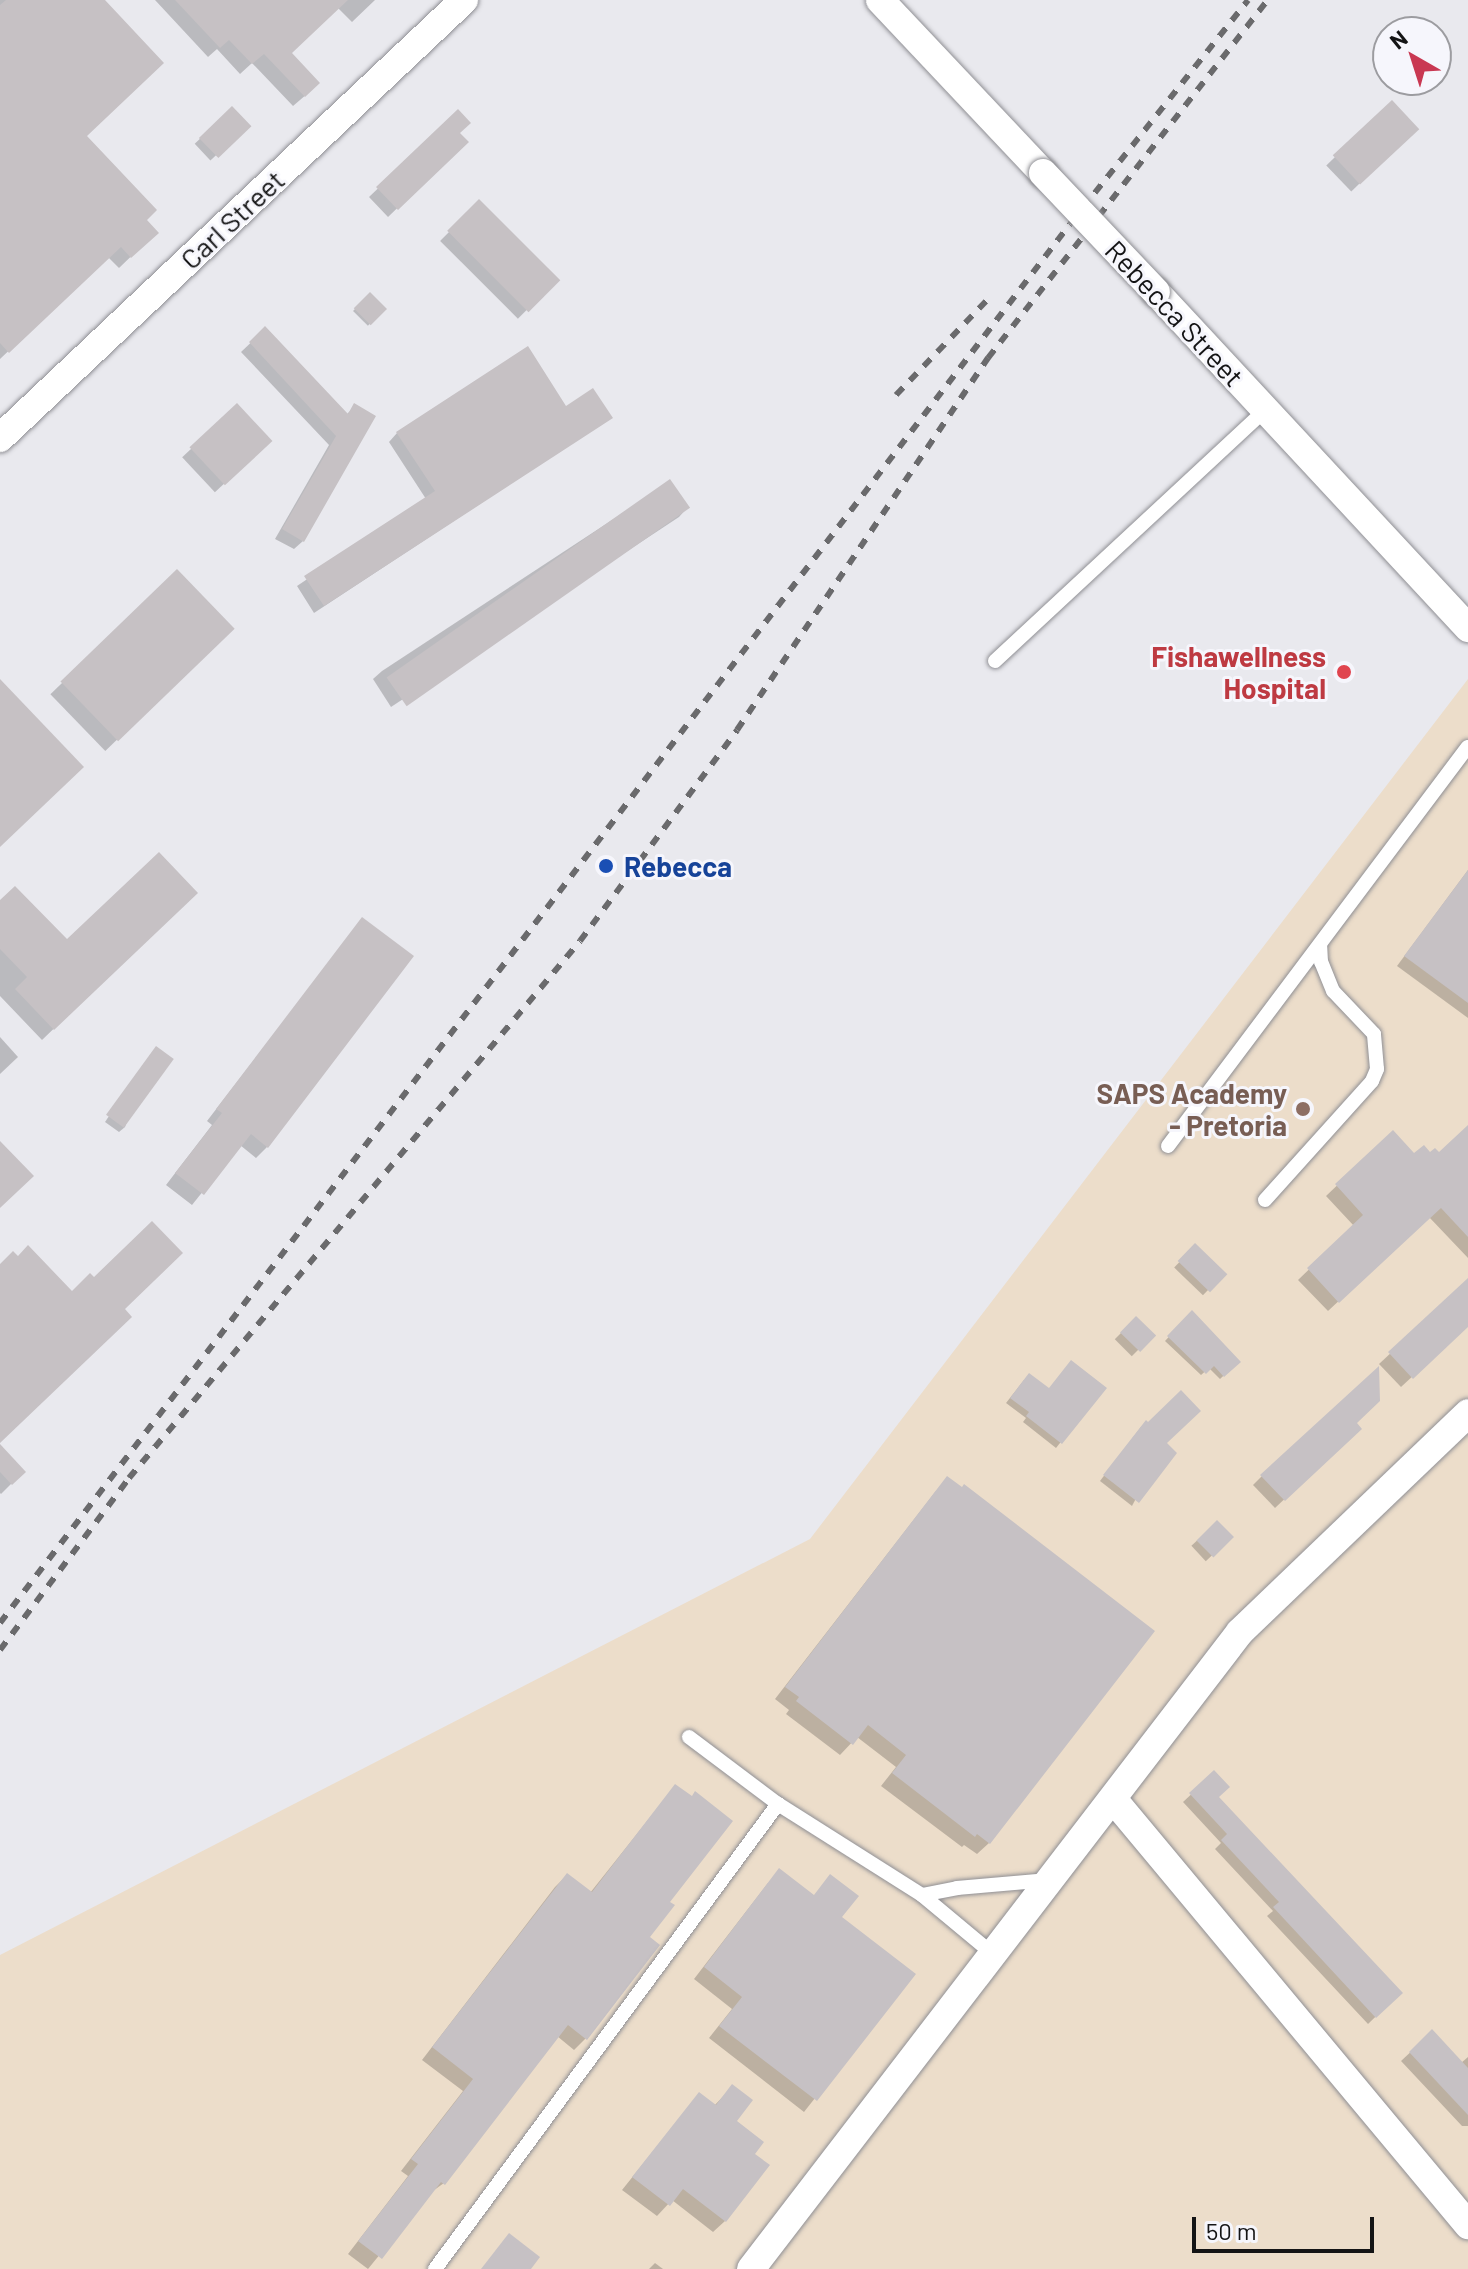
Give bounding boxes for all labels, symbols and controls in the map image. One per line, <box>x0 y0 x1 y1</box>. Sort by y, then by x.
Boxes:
north arrow <box>1372 16 1452 96</box>
text: N <box>1384 24 1412 54</box>
street label: Carl Street <box>173 162 291 276</box>
street label: Rebecca Street <box>1099 233 1251 393</box>
place label: Fishawellness Hospital <box>1151 639 1326 705</box>
marker: Fishawellness Hospital <box>1333 661 1355 683</box>
place label: Rebecca <box>624 849 732 883</box>
marker: Rebecca <box>595 855 617 877</box>
place label: SAPS Academy - Pretoria <box>1096 1076 1287 1142</box>
marker: SAPS Academy - Pretoria <box>1294 1100 1312 1118</box>
scale bar <box>1196 2201 1378 2251</box>
text: 50 m <box>1206 2216 1257 2245</box>

